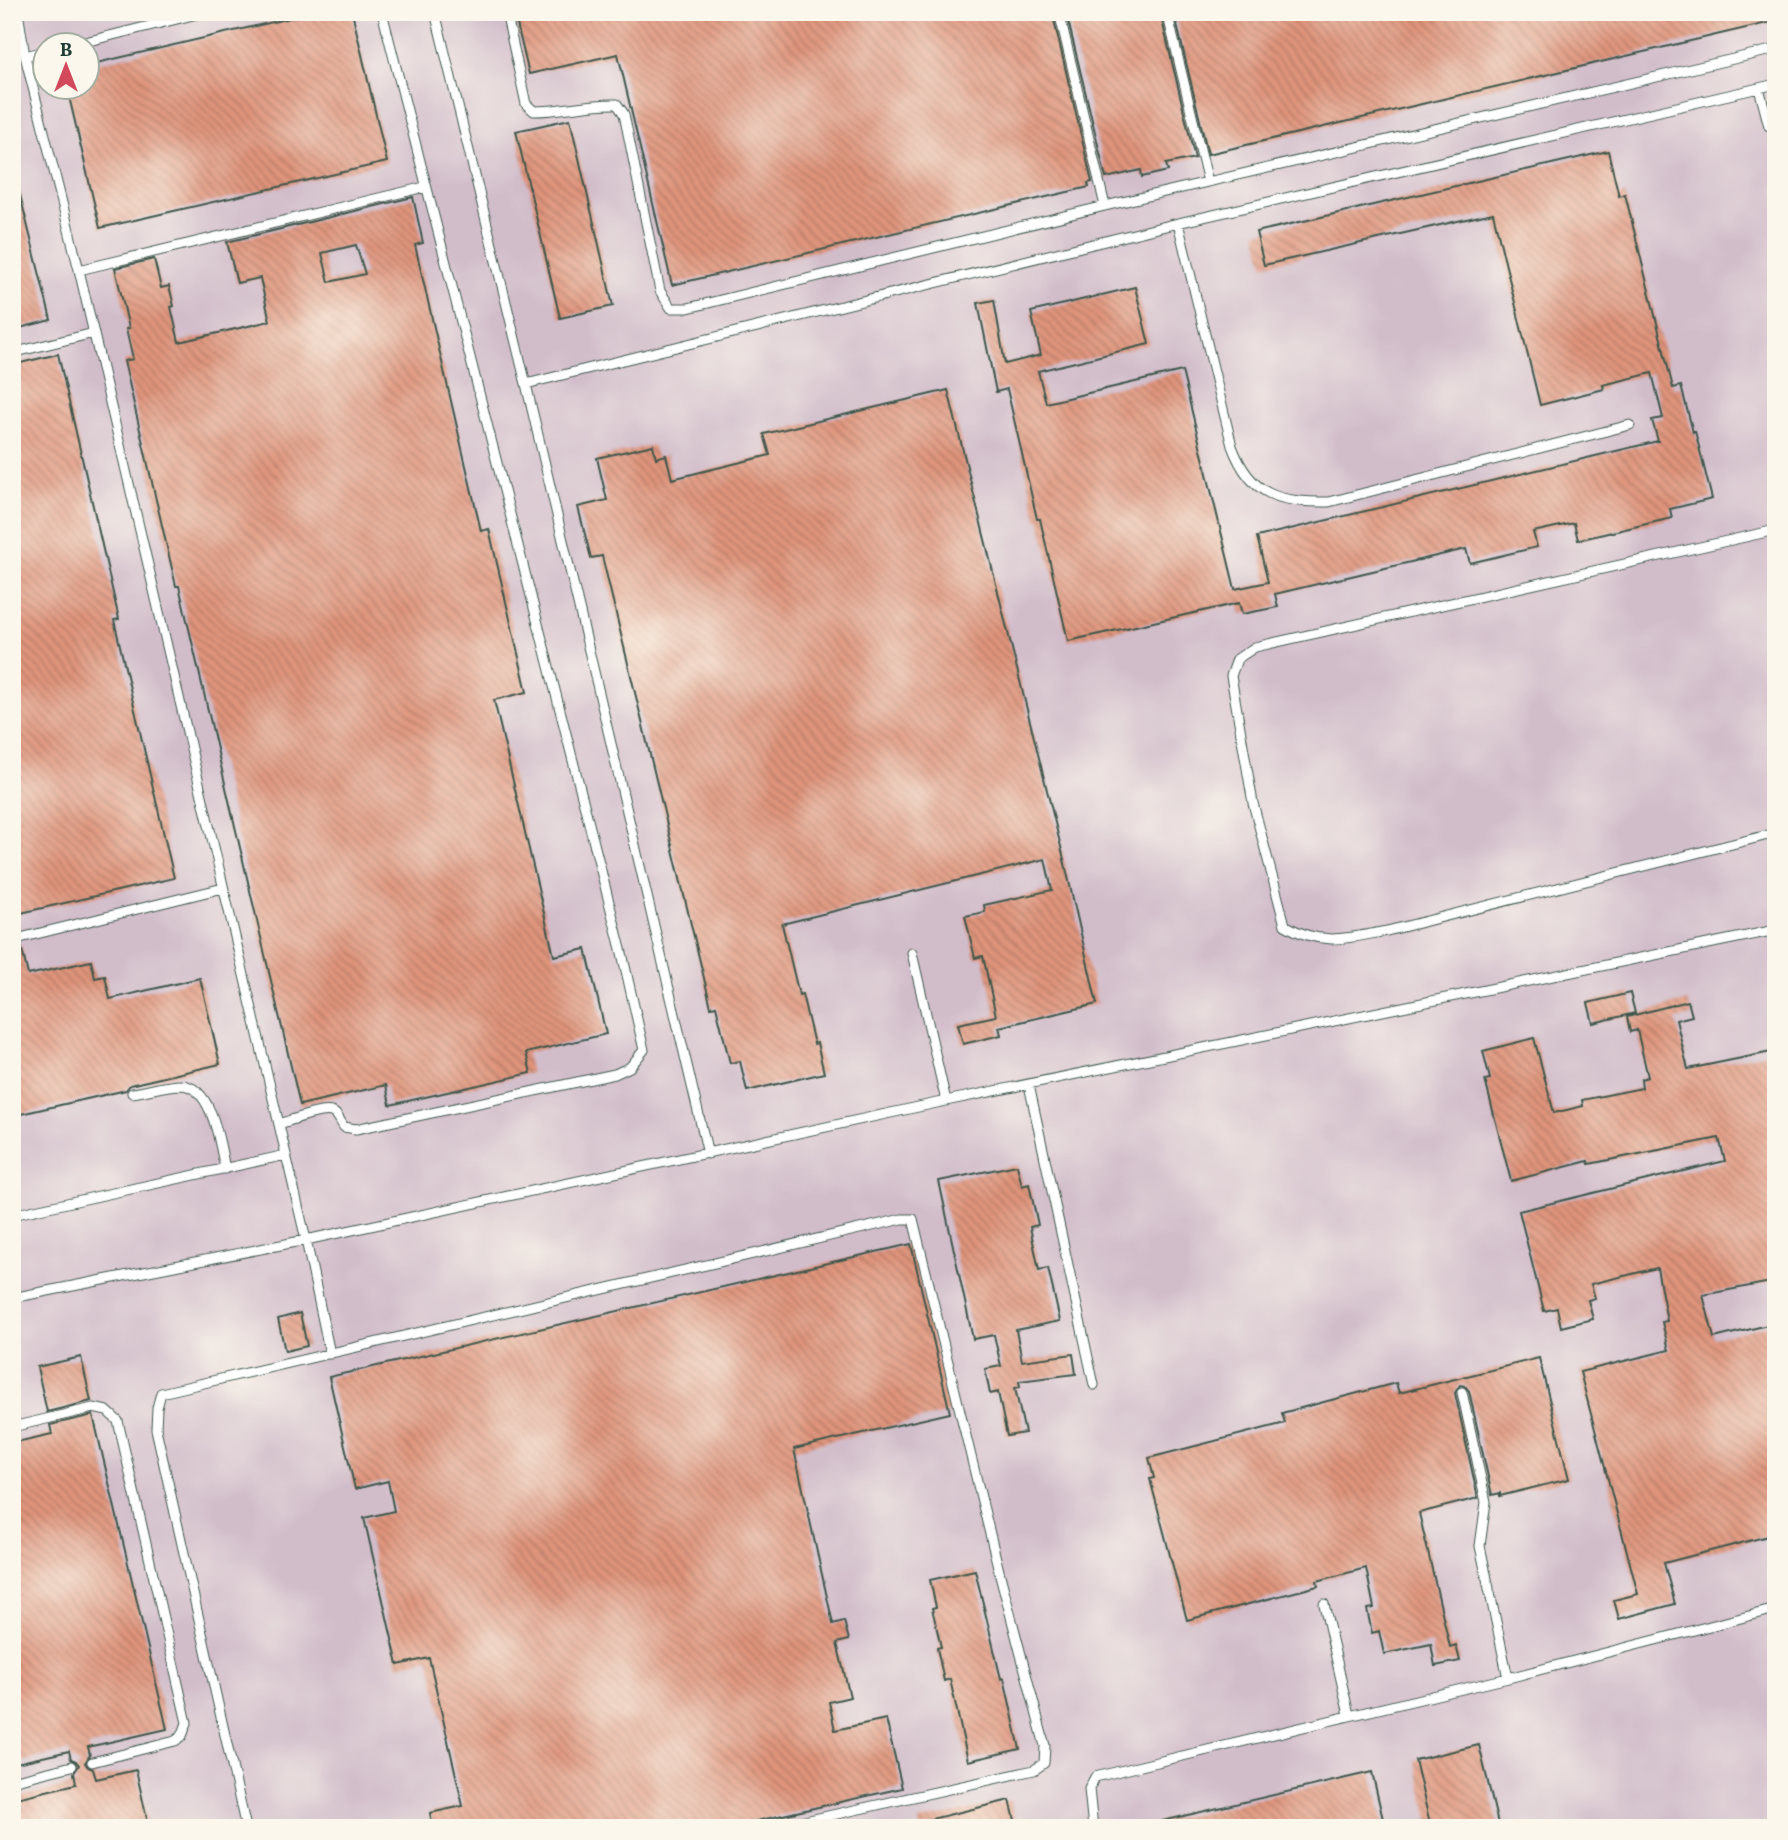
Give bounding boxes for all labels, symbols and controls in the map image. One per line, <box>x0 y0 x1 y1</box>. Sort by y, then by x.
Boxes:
north arrow <box>32 32 102 102</box>
text: B <box>60 38 72 64</box>

